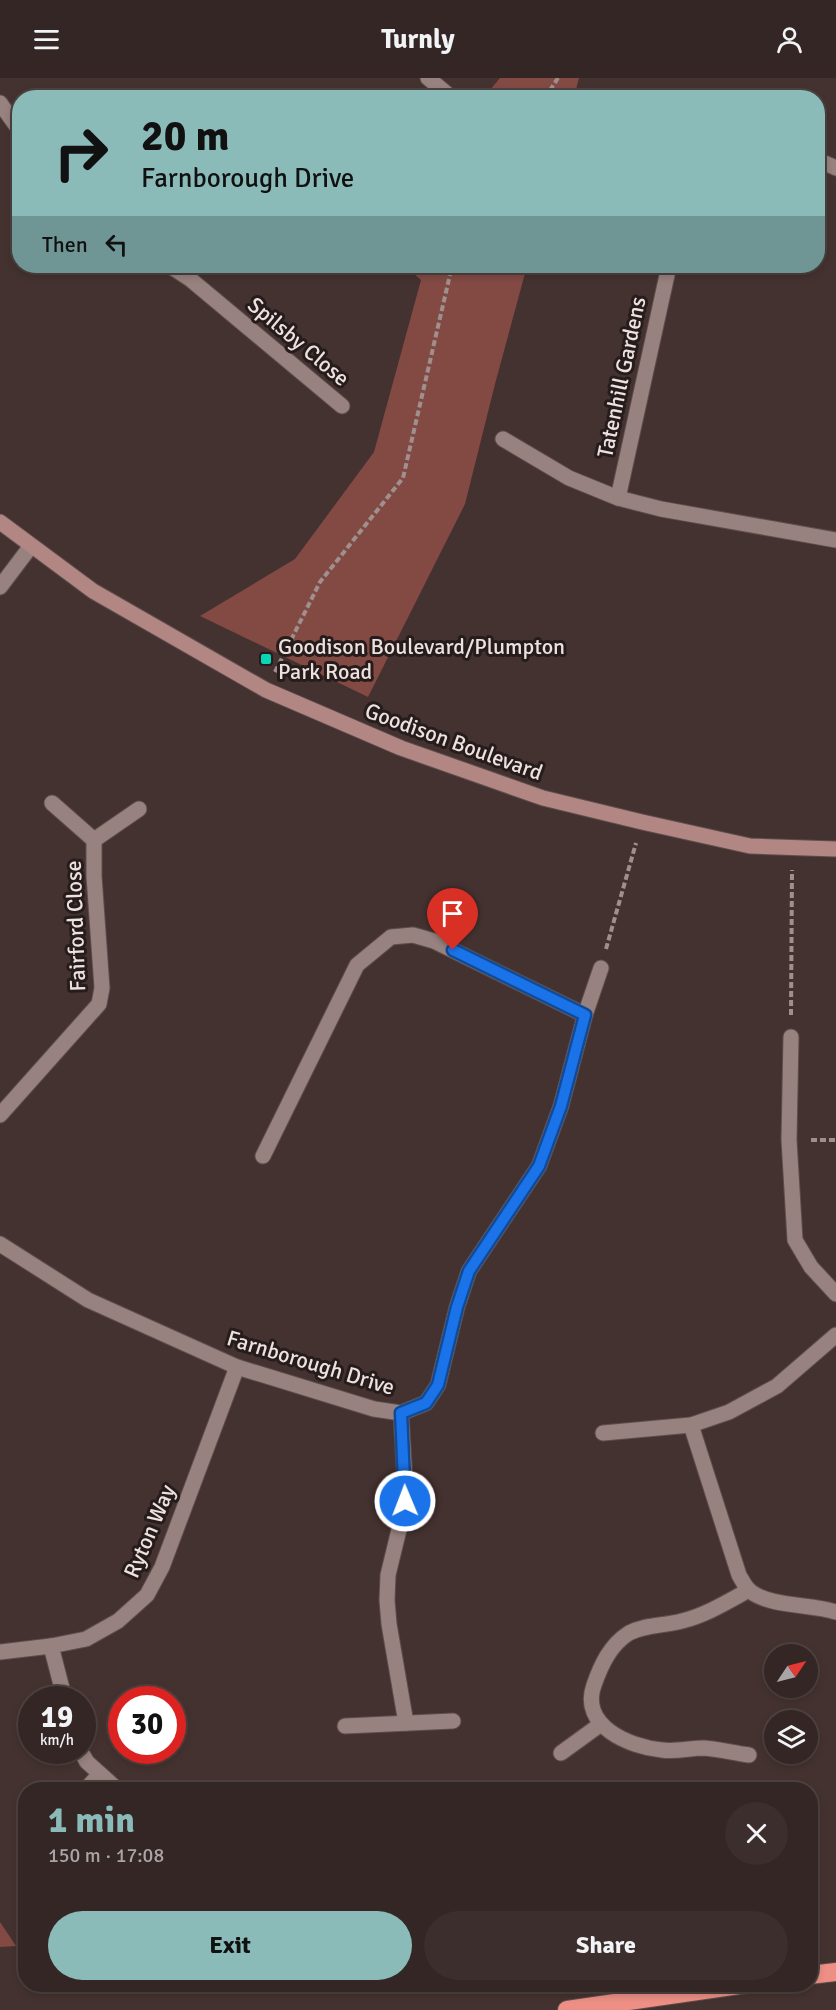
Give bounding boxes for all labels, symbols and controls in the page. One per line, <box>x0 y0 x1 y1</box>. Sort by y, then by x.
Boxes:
icon: menu <box>30 23 63 56</box>
text: Turnly <box>381 23 455 56</box>
icon: person <box>773 23 806 56</box>
text: 20 m <box>141 111 230 162</box>
icon: right <box>42 114 120 192</box>
text: Farnborough Drive <box>141 162 354 195</box>
icon: left <box>100 228 133 261</box>
text: Then <box>42 231 88 258</box>
street label: Spilsby Close <box>242 291 355 392</box>
street label: Tatenhill Gardens <box>591 294 652 460</box>
place label: Goodison Boulevard/Plumpton Park Road <box>278 633 565 685</box>
marker: Goodison Boulevard/Plumpton Park Road <box>259 652 273 666</box>
street label: Goodison Boulevard <box>361 697 546 786</box>
street label: Fairford Close <box>60 860 91 992</box>
pin <box>427 888 478 950</box>
icon: arrive <box>436 897 469 930</box>
street label: Farnborough Drive <box>224 1324 398 1401</box>
position arrow <box>373 1469 437 1533</box>
street label: Ryton Way <box>118 1480 181 1582</box>
north arrow <box>764 1644 818 1698</box>
map controls <box>764 1644 818 1764</box>
speed limit sign: 30 <box>108 1686 186 1764</box>
text: 19 <box>41 1699 73 1736</box>
button: layers <box>764 1710 818 1764</box>
text: km/h <box>40 1731 74 1749</box>
text: 1 min <box>48 1798 135 1843</box>
button: close <box>725 1802 788 1865</box>
text: 150 m · 17:08 <box>48 1843 164 1868</box>
button: Exit <box>48 1911 412 1980</box>
button: Share <box>424 1911 788 1980</box>

